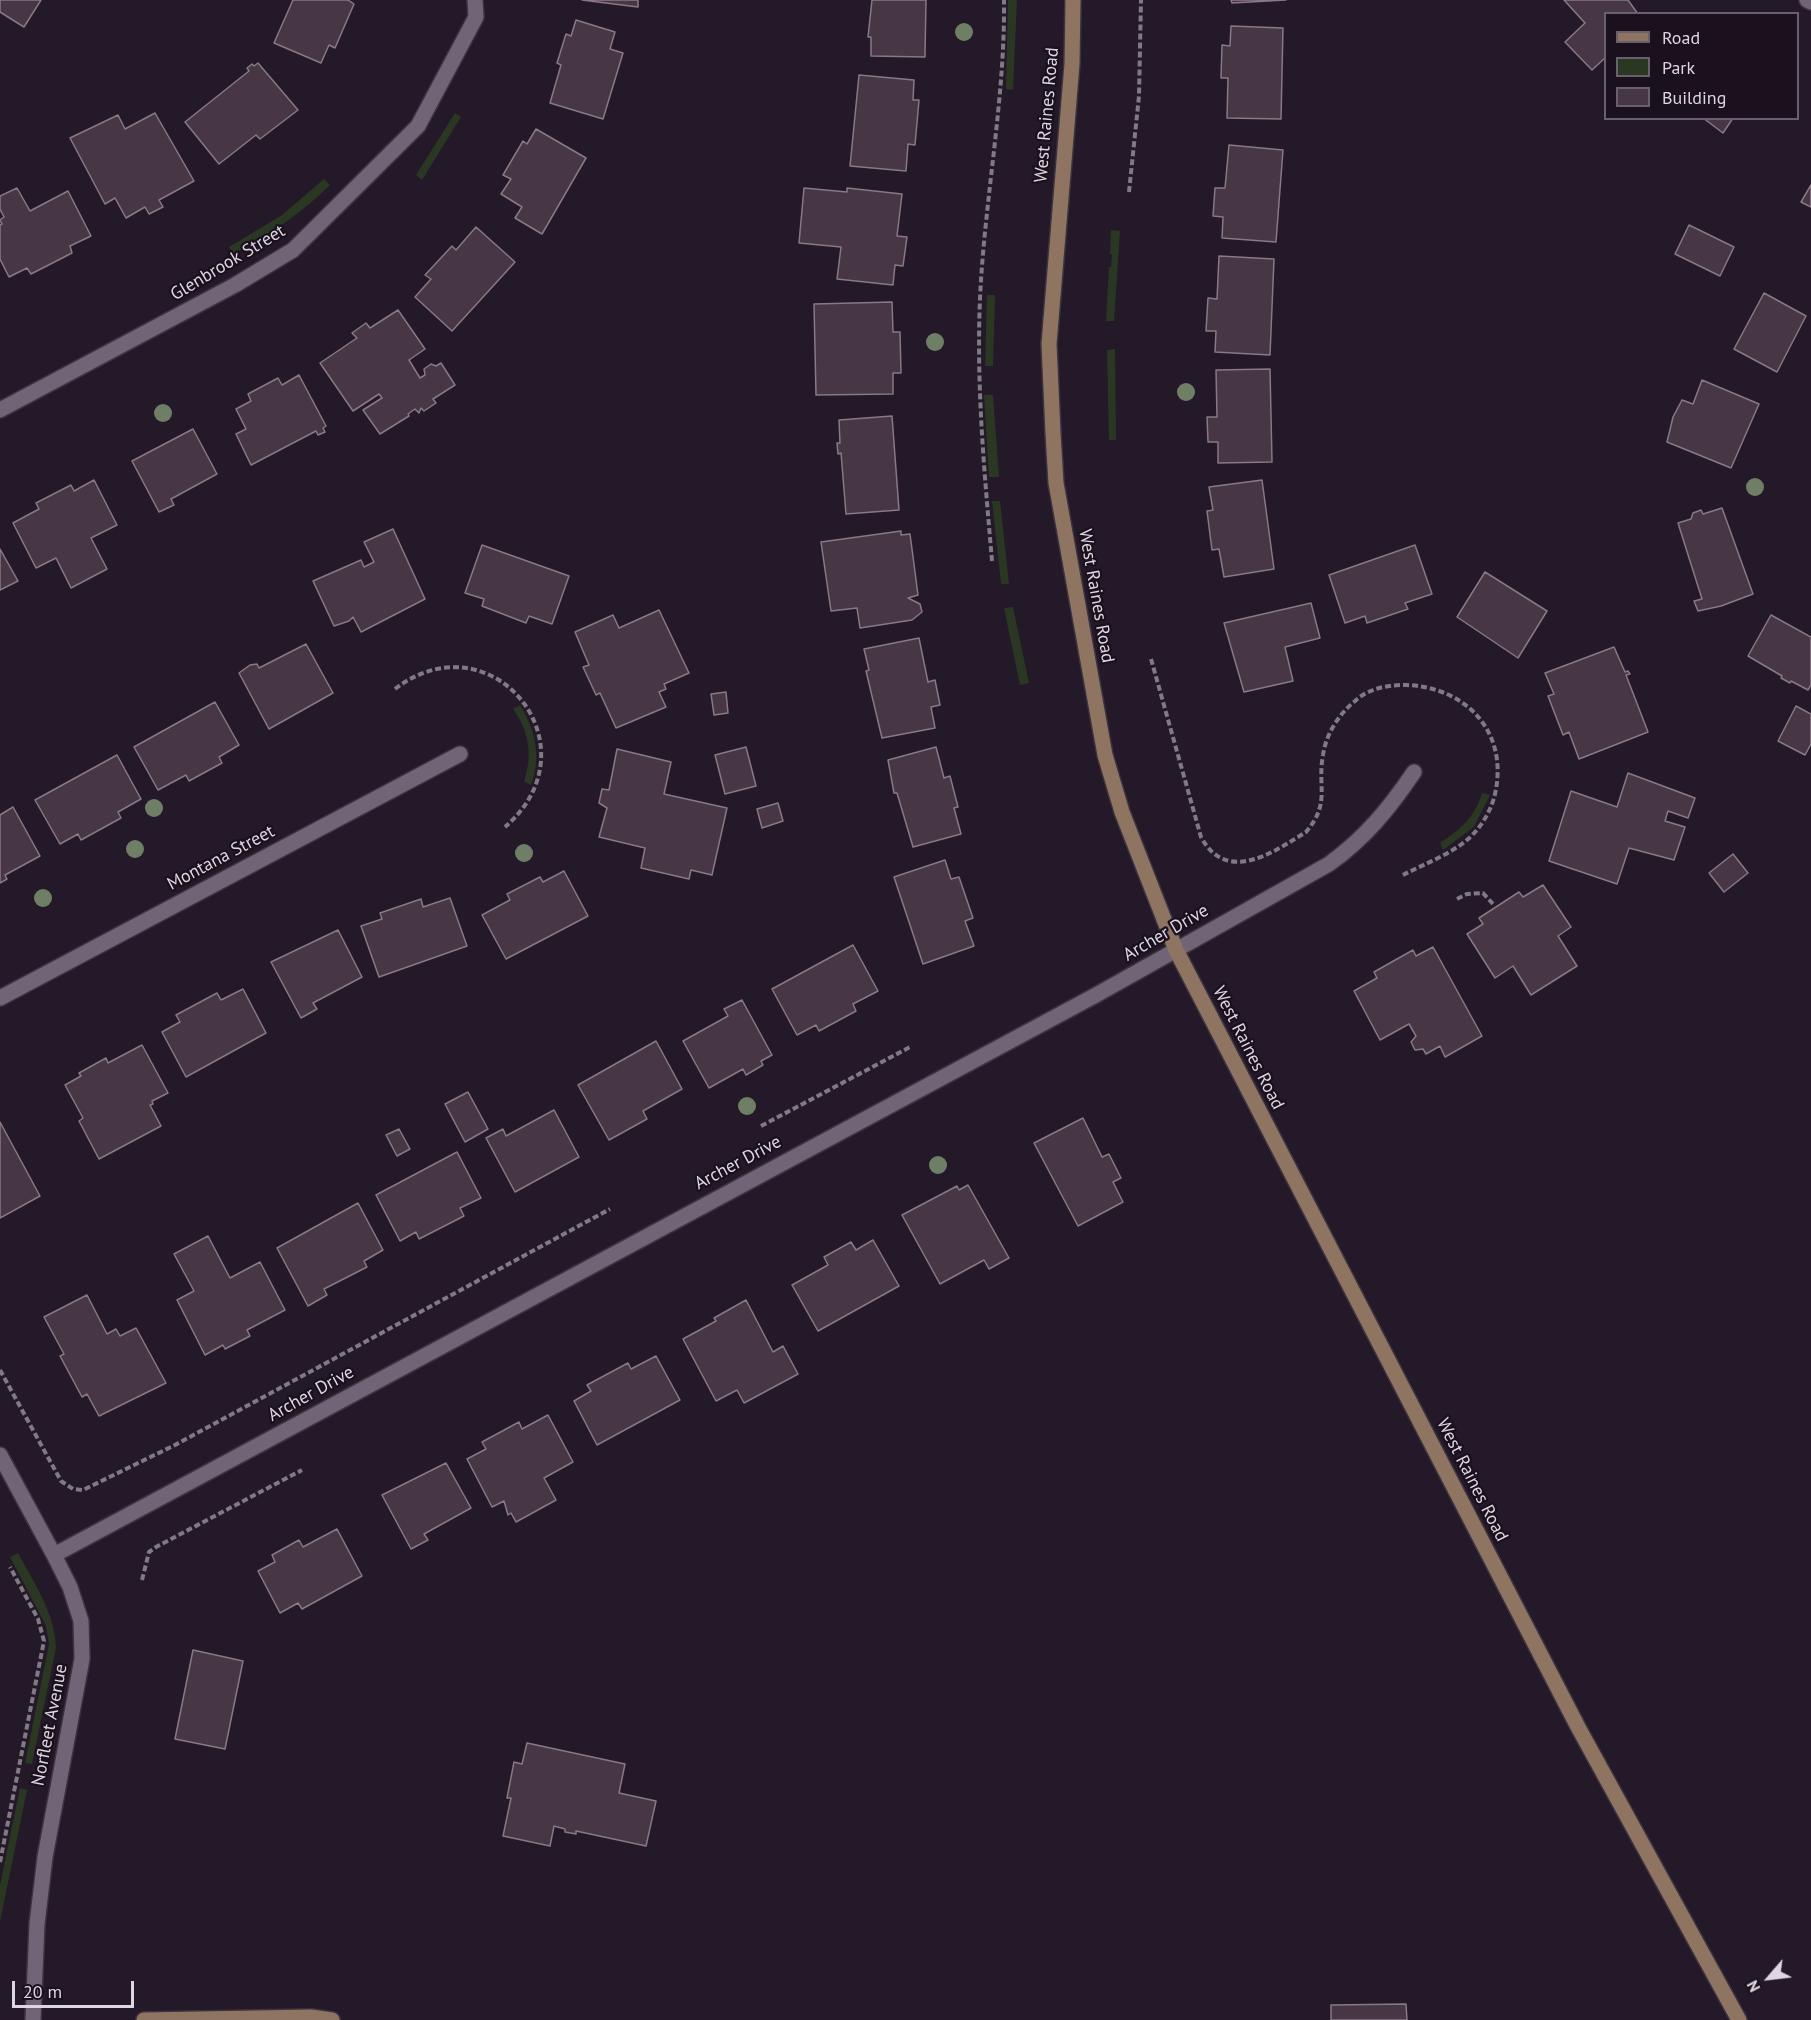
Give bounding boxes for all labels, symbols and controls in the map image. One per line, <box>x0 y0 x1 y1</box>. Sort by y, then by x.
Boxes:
legend <box>1604 12 1799 120</box>
text: Road <box>1662 26 1700 49</box>
street label: West Raines Road <box>1030 47 1064 183</box>
text: Park <box>1662 56 1695 79</box>
text: Building <box>1662 86 1726 109</box>
street label: Glenbrook Street <box>167 220 289 306</box>
street label: West Raines Road <box>1074 527 1118 665</box>
street label: Montana Street <box>164 821 278 895</box>
street label: Archer Drive <box>1119 900 1213 966</box>
street label: West Raines Road <box>1208 983 1288 1113</box>
street label: Archer Drive <box>691 1131 785 1195</box>
street label: Archer Drive <box>264 1362 358 1426</box>
street label: West Raines Road <box>1432 1415 1512 1545</box>
street label: Norfleet Avenue <box>28 1662 72 1788</box>
north arrow <box>1739 1948 1799 2008</box>
scale bar <box>15 1969 136 2007</box>
text: N <box>1742 1977 1764 1996</box>
text: 20 m <box>23 1980 62 2003</box>

